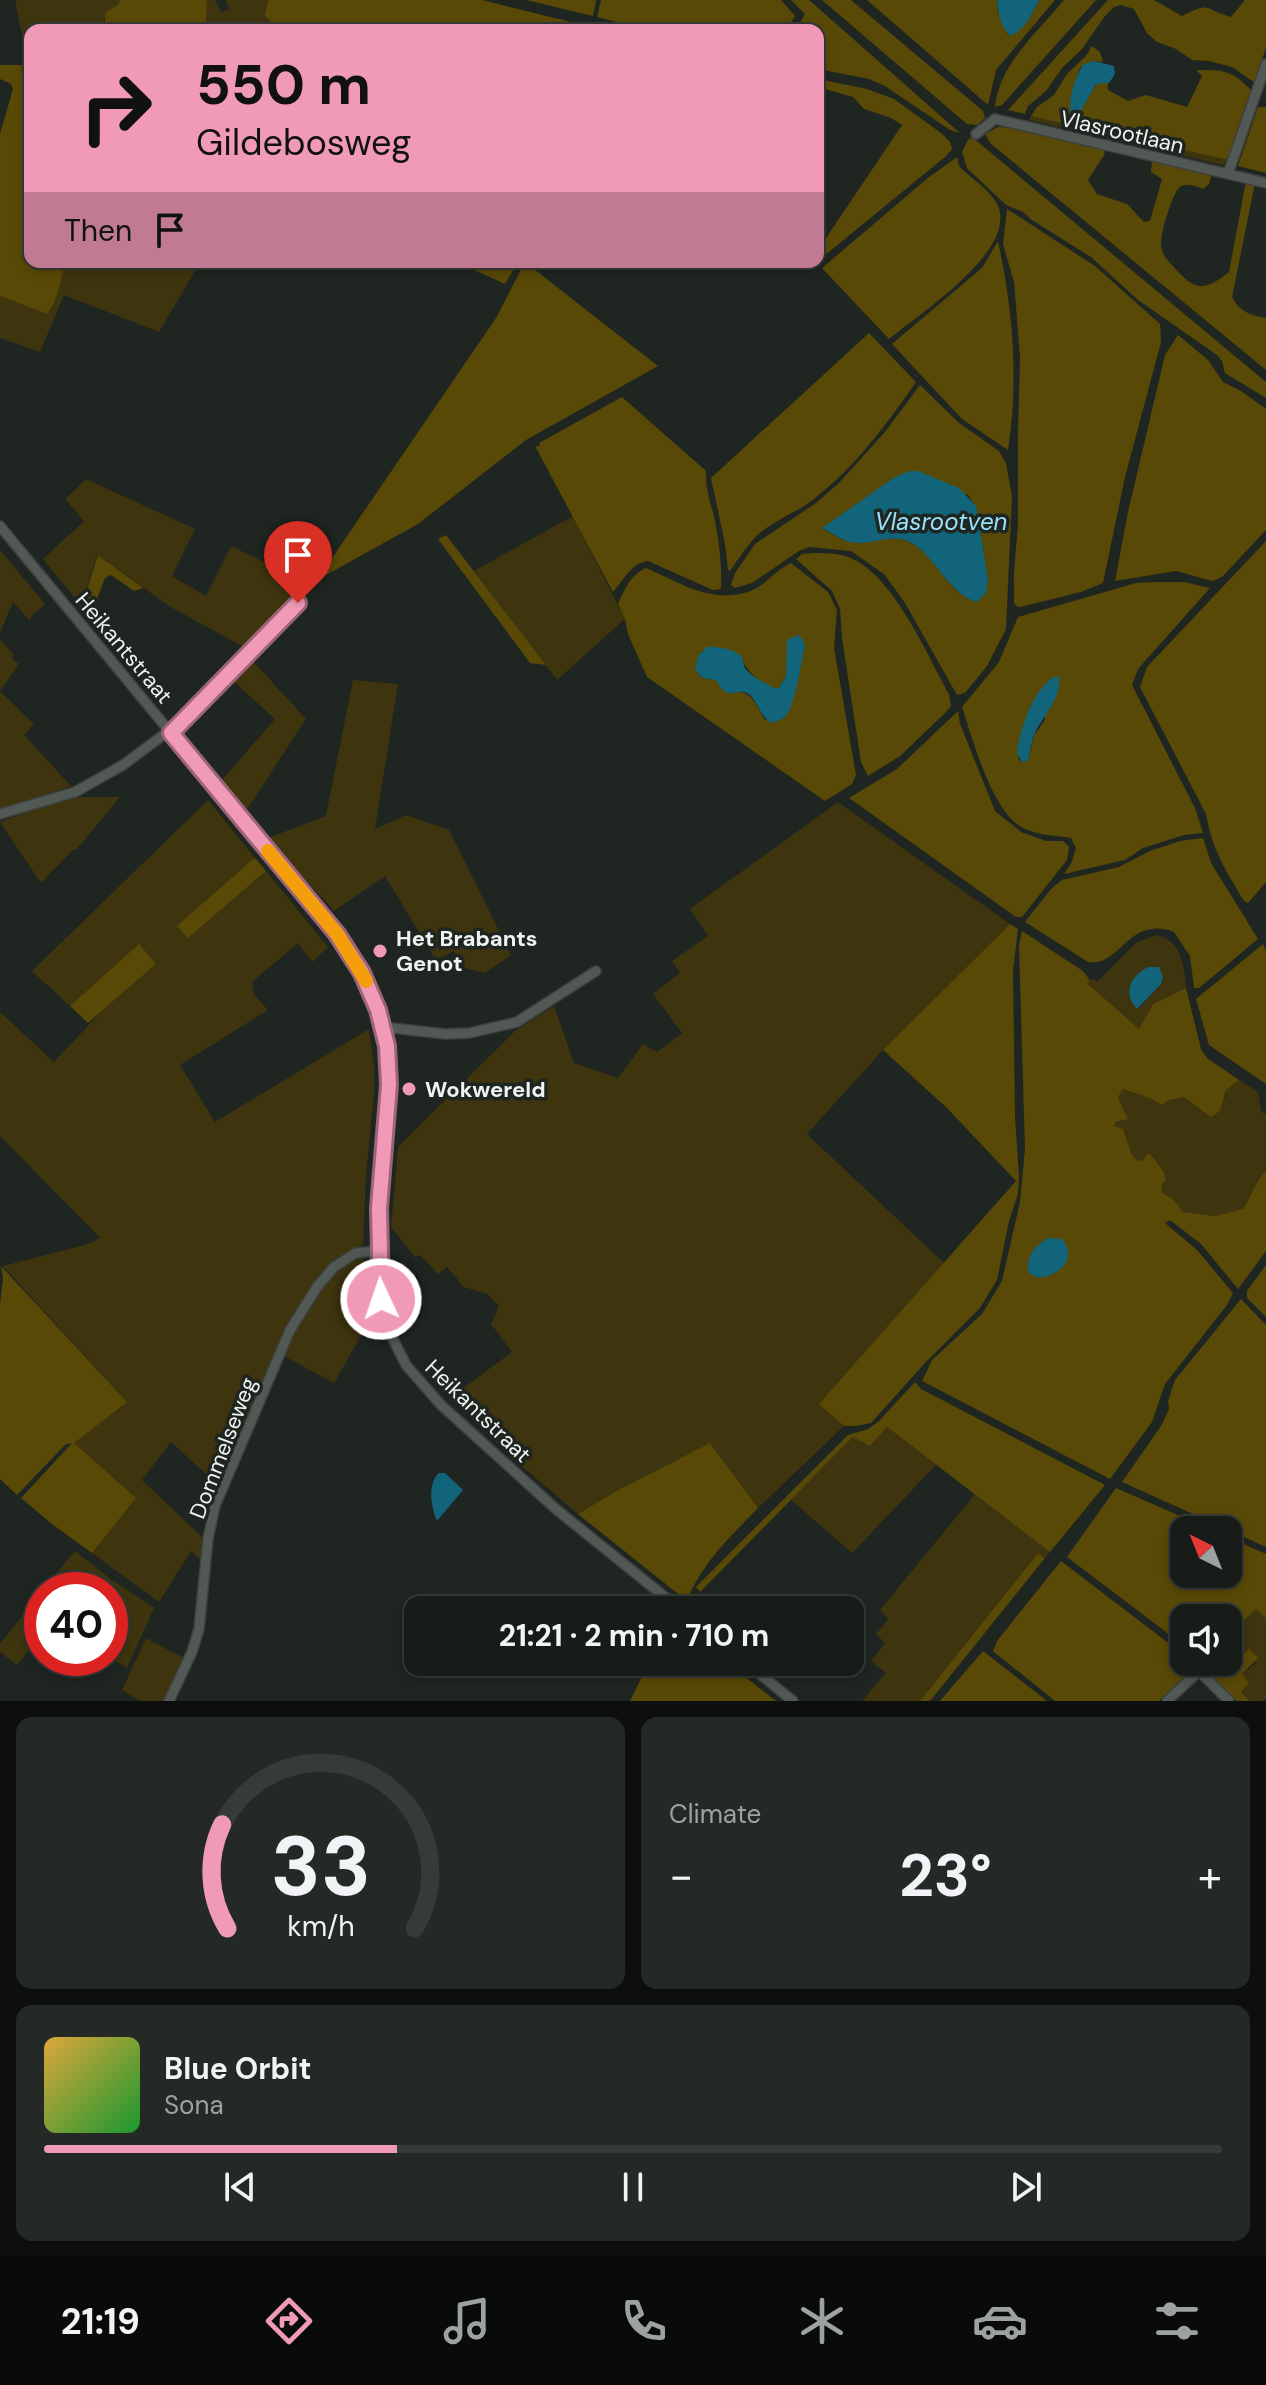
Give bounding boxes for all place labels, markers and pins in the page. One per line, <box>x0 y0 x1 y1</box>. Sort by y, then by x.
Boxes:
pin <box>264 521 332 603</box>
place label: Het Brabants Genot <box>396 924 538 978</box>
marker: Het Brabants Genot <box>371 942 389 960</box>
place label: Wokwereld <box>425 1075 546 1104</box>
marker: Wokwereld <box>400 1080 418 1098</box>

